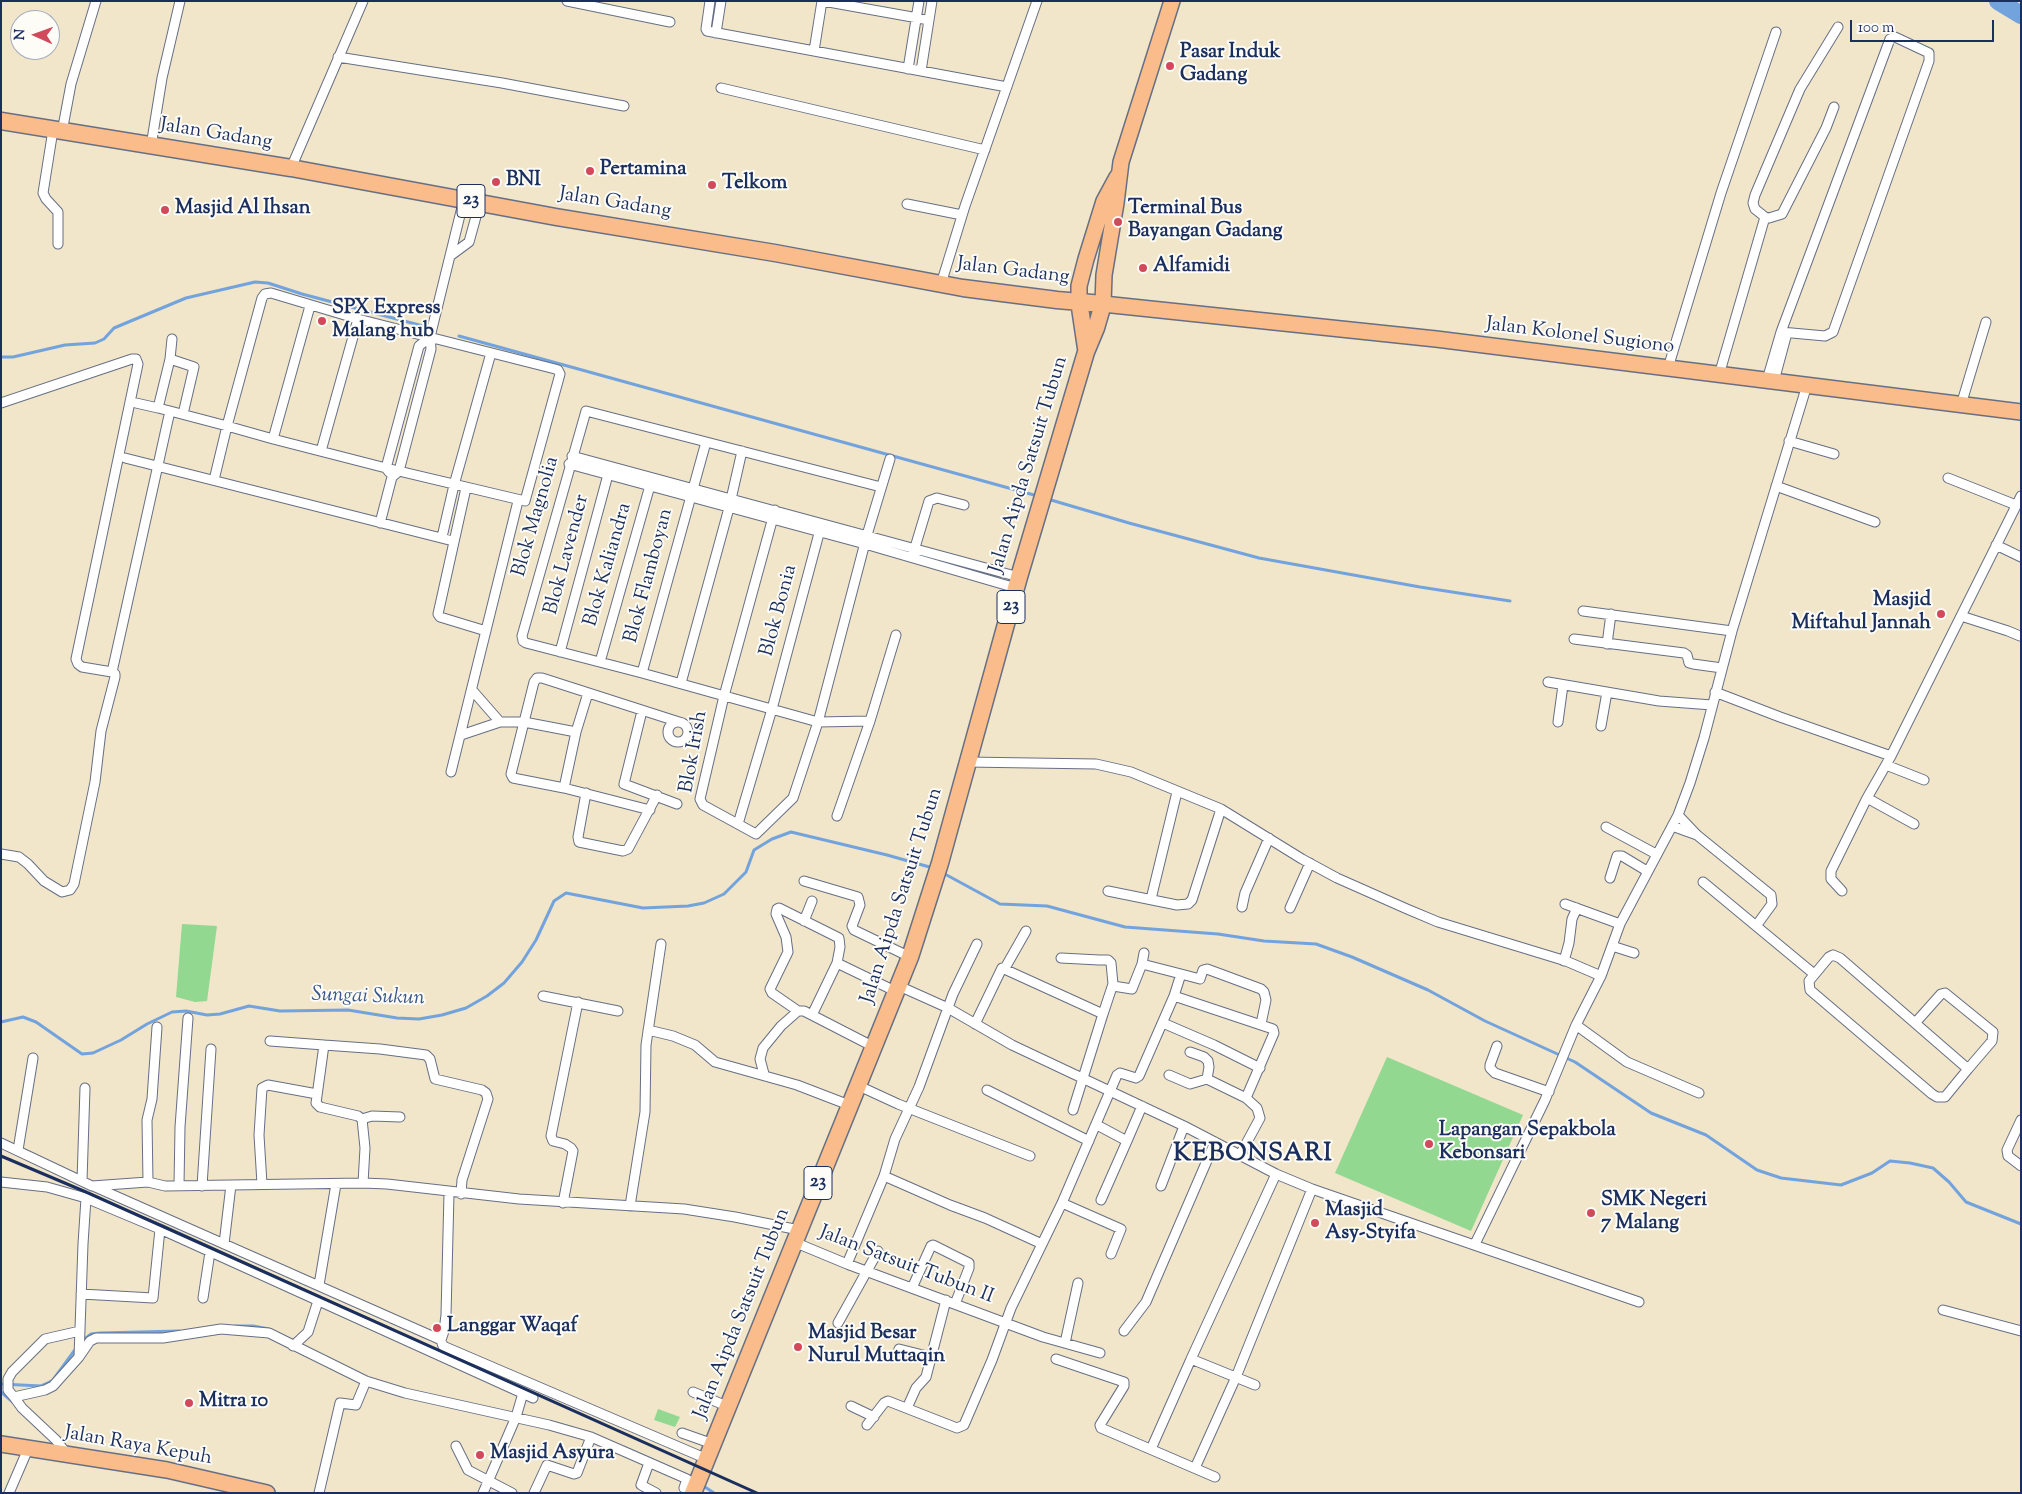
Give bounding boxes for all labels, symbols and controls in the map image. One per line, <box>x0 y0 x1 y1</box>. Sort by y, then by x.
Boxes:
north arrow <box>10 10 60 60</box>
scale bar <box>1852 10 1996 42</box>
text: 100 m <box>1858 18 1894 39</box>
text: N <box>11 29 31 40</box>
place label: Pasar Induk Gadang <box>1180 42 1280 89</box>
marker: Pasar Induk Gadang <box>1164 60 1176 72</box>
street label: Jalan Gadang <box>158 114 274 156</box>
place label: Pertamina <box>600 159 687 183</box>
marker: Pertamina <box>584 165 596 177</box>
place label: BNI <box>506 170 541 194</box>
place label: Telkom <box>722 173 787 197</box>
marker: BNI <box>490 176 502 188</box>
marker: Telkom <box>706 179 718 191</box>
street label: Jalan Gadang <box>557 183 673 225</box>
road number: 23 <box>457 185 485 218</box>
place label: Masjid Al Ihsan <box>175 198 310 222</box>
place label: Terminal Bus Bayangan Gadang <box>1128 198 1283 245</box>
marker: Masjid Al Ihsan <box>159 204 171 216</box>
marker: Terminal Bus Bayangan Gadang <box>1112 216 1124 228</box>
street label: Jalan Gadang <box>955 253 1071 291</box>
place label: Alfamidi <box>1153 256 1230 280</box>
marker: Alfamidi <box>1137 262 1149 274</box>
place label: SPX Express Malang hub <box>332 298 440 345</box>
street label: Jalan Kolonel Sugiono <box>1484 314 1676 360</box>
marker: SPX Express Malang hub <box>316 315 328 327</box>
street label: Jalan Aipda Satsuit Tubun <box>986 354 1074 576</box>
street label: Blok Magnolia <box>508 454 566 580</box>
street label: Blok Lavender <box>540 492 596 618</box>
street label: Blok Kaliandra <box>580 500 638 630</box>
street label: Blok Flamboyan <box>620 506 680 646</box>
street label: Blok Bonia <box>756 562 804 660</box>
road number: 23 <box>997 590 1025 624</box>
place label: Masjid Miftahul Jannah <box>1791 590 1931 637</box>
marker: Masjid Miftahul Jannah <box>1935 608 1947 620</box>
street label: Blok Irish <box>676 709 714 795</box>
street label: Jalan Aipda Satsuit Tubun <box>857 785 949 1007</box>
water label: Sungai Sukun <box>311 983 425 1013</box>
place label: Lapangan Sepakbola Kebonsari <box>1439 1120 1616 1167</box>
marker: Lapangan Sepakbola Kebonsari <box>1423 1138 1435 1150</box>
district label: KEBONSARI <box>1172 1141 1334 1171</box>
road number: 23 <box>804 1166 832 1200</box>
place label: SMK Negeri 7 Malang <box>1601 1190 1707 1237</box>
place label: Masjid Asy-Styifa <box>1325 1200 1416 1247</box>
street label: Jalan Aipda Satsuit Tubun <box>690 1205 796 1423</box>
marker: SMK Negeri 7 Malang <box>1585 1207 1597 1219</box>
marker: Masjid Asy-Styifa <box>1309 1217 1321 1229</box>
street label: Jalan Satsuit Tubun II <box>815 1222 997 1310</box>
place label: Langgar Waqaf <box>447 1316 577 1340</box>
marker: Langgar Waqaf <box>431 1322 443 1334</box>
place label: Masjid Besar Nurul Muttaqin <box>808 1323 945 1370</box>
marker: Masjid Besar Nurul Muttaqin <box>792 1341 804 1353</box>
place label: Mitra 10 <box>199 1391 268 1415</box>
marker: Mitra 10 <box>183 1397 195 1409</box>
street label: Jalan Raya Kepuh <box>62 1422 214 1472</box>
place label: Masjid Asyura <box>490 1443 615 1467</box>
marker: Masjid Asyura <box>474 1449 486 1461</box>

